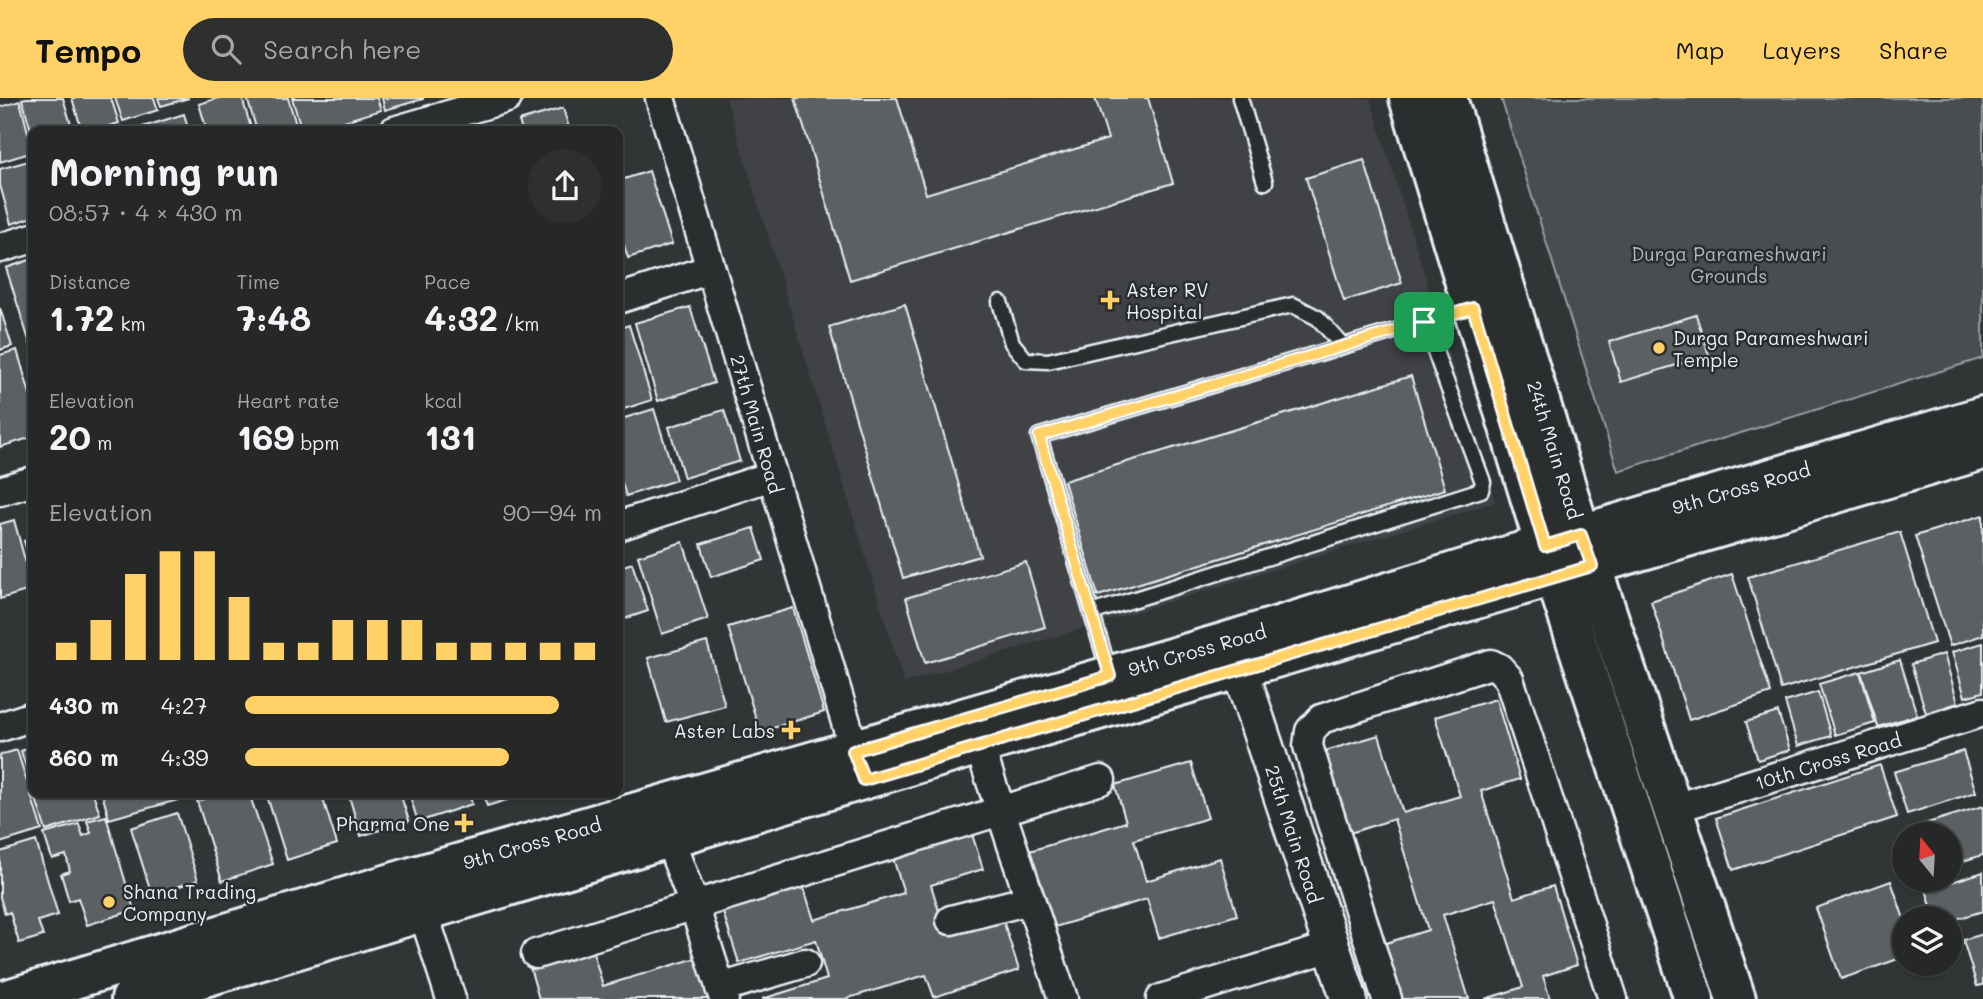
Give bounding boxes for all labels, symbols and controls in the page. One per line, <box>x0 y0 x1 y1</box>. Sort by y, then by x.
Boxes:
search box <box>183 18 673 81</box>
text: Tempo <box>35 28 141 71</box>
icon: search <box>207 30 245 68</box>
text: Search here <box>263 32 421 66</box>
text: Map <box>1676 34 1724 65</box>
text: Layers <box>1762 34 1841 65</box>
text: Share <box>1879 34 1948 65</box>
text: Morning run <box>49 146 279 196</box>
button: share <box>528 149 602 223</box>
text: 08:57 · 4 × 430 m <box>49 197 243 227</box>
park label: Durga Parameshwari Grounds <box>1631 241 1827 288</box>
text: Distance <box>49 269 131 294</box>
text: Time <box>237 269 280 294</box>
text: Pace <box>424 269 471 294</box>
place label: Aster RV Hospital <box>1126 277 1209 324</box>
marker: Aster RV Hospital <box>1100 290 1120 310</box>
pin <box>1394 292 1454 352</box>
text: 1.72 <box>49 294 114 340</box>
text: 7:48 <box>237 294 311 340</box>
text: 4:32 <box>424 294 498 340</box>
icon: arrive <box>1405 303 1443 341</box>
text: km <box>114 311 146 336</box>
text: /km <box>498 311 539 336</box>
place label: Durga Parameshwari Temple <box>1673 325 1869 372</box>
marker: Durga Parameshwari Temple <box>1651 340 1667 356</box>
street label: 27th Main Road <box>725 352 789 496</box>
street label: 24th Main Road <box>1522 378 1588 522</box>
text: Elevation <box>49 388 134 413</box>
text: Heart rate <box>237 388 339 413</box>
text: kcal <box>424 388 462 413</box>
text: 20 <box>49 413 91 459</box>
text: 169 <box>237 413 294 459</box>
text: 131 <box>424 413 476 459</box>
text: m <box>91 430 112 455</box>
text: bpm <box>294 430 339 455</box>
street label: 9th Cross Road <box>1669 456 1813 520</box>
text: Elevation <box>49 497 152 527</box>
text: 90–94 m <box>503 497 602 527</box>
street label: 9th Cross Road <box>1125 618 1269 682</box>
text: 430 m <box>49 690 119 720</box>
text: 4:27 <box>161 690 207 720</box>
place label: Aster Labs <box>674 718 775 743</box>
marker: Aster Labs <box>781 720 801 740</box>
street label: 10th Cross Road <box>1752 727 1904 795</box>
text: 860 m <box>49 742 119 772</box>
text: 4:39 <box>161 742 209 772</box>
street label: 25th Main Road <box>1260 762 1328 906</box>
place label: Pharma One <box>336 811 450 836</box>
street label: 9th Cross Road <box>460 811 604 875</box>
marker: Pharma One <box>456 815 472 831</box>
north arrow <box>1892 822 1962 892</box>
map controls <box>1892 822 1962 976</box>
place label: Shana Trading Company <box>123 879 256 926</box>
marker: Shana Trading Company <box>101 894 117 910</box>
button: layers <box>1892 906 1962 976</box>

